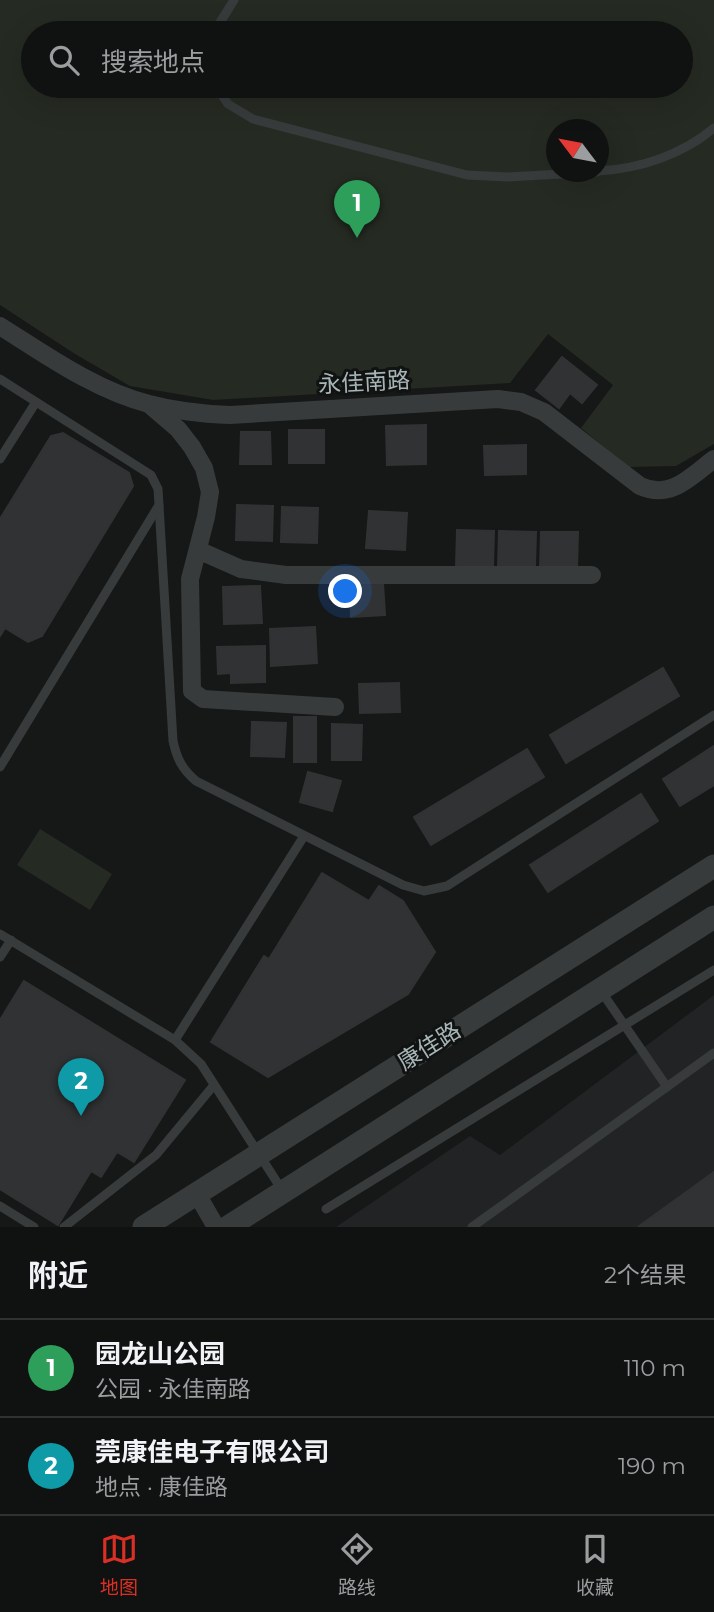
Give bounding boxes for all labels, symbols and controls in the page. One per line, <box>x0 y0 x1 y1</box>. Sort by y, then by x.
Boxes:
search box <box>21 21 693 98</box>
icon: search <box>45 41 83 79</box>
text: 搜索地点 <box>101 46 205 78</box>
north arrow <box>546 119 609 182</box>
pin: 1 <box>334 180 380 238</box>
street label: 永佳南路 <box>317 366 411 398</box>
your location <box>328 574 362 608</box>
street label: 康佳路 <box>392 1016 466 1076</box>
pin: 2 <box>58 1058 104 1116</box>
text: 附近 <box>28 1257 88 1294</box>
text: 2个结果 <box>604 1261 686 1289</box>
text: 园龙山公园 <box>95 1338 225 1370</box>
text: 1 <box>46 1354 56 1382</box>
text: 110 m <box>624 1354 686 1382</box>
text: 公园 · 永佳南路 <box>95 1375 251 1403</box>
text: 莞康佳电子有限公司 <box>95 1436 329 1468</box>
text: 2 <box>44 1452 58 1480</box>
text: 190 m <box>618 1452 686 1480</box>
text: 地点 · 康佳路 <box>95 1473 228 1501</box>
tab: 地图 <box>100 1530 138 1599</box>
tab: 路线 <box>338 1530 376 1599</box>
tab: 收藏 <box>576 1530 614 1599</box>

